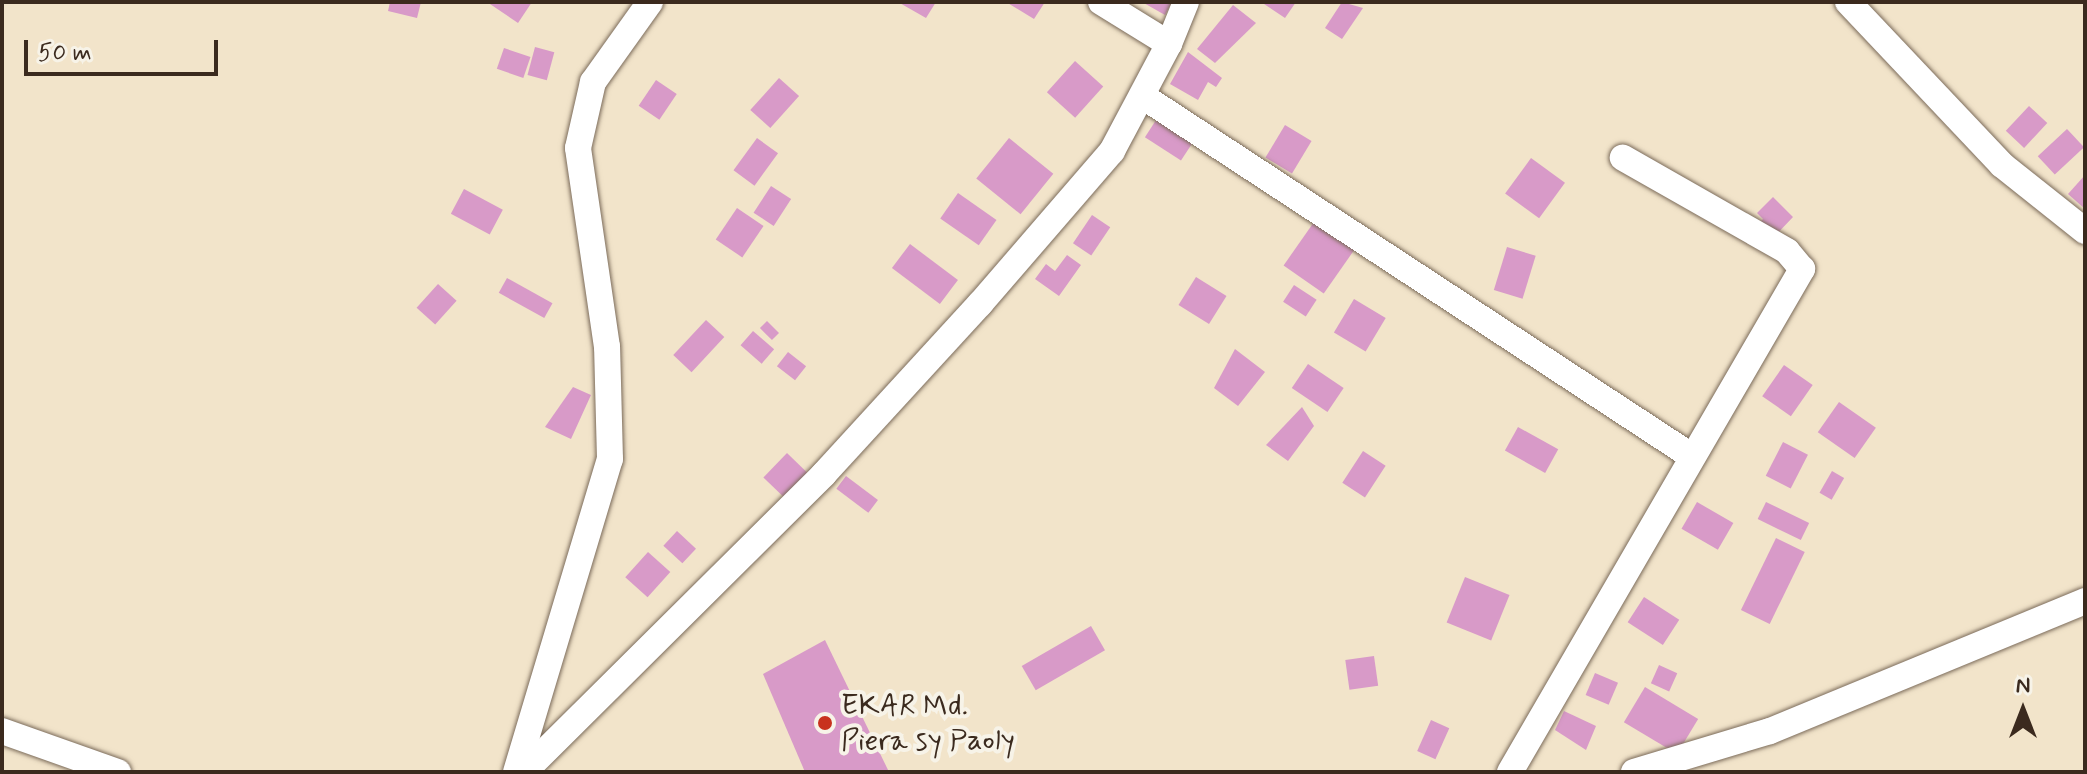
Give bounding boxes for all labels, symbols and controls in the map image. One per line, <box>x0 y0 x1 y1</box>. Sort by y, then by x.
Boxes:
scale bar <box>28 24 222 74</box>
text: 50 m <box>38 38 92 69</box>
north arrow <box>1983 670 2063 750</box>
text: N <box>2016 672 2030 700</box>
place label: EKAR Md. Piera sy Paoly <box>841 688 1018 758</box>
marker: EKAR Md. Piera sy Paoly <box>816 714 834 732</box>

